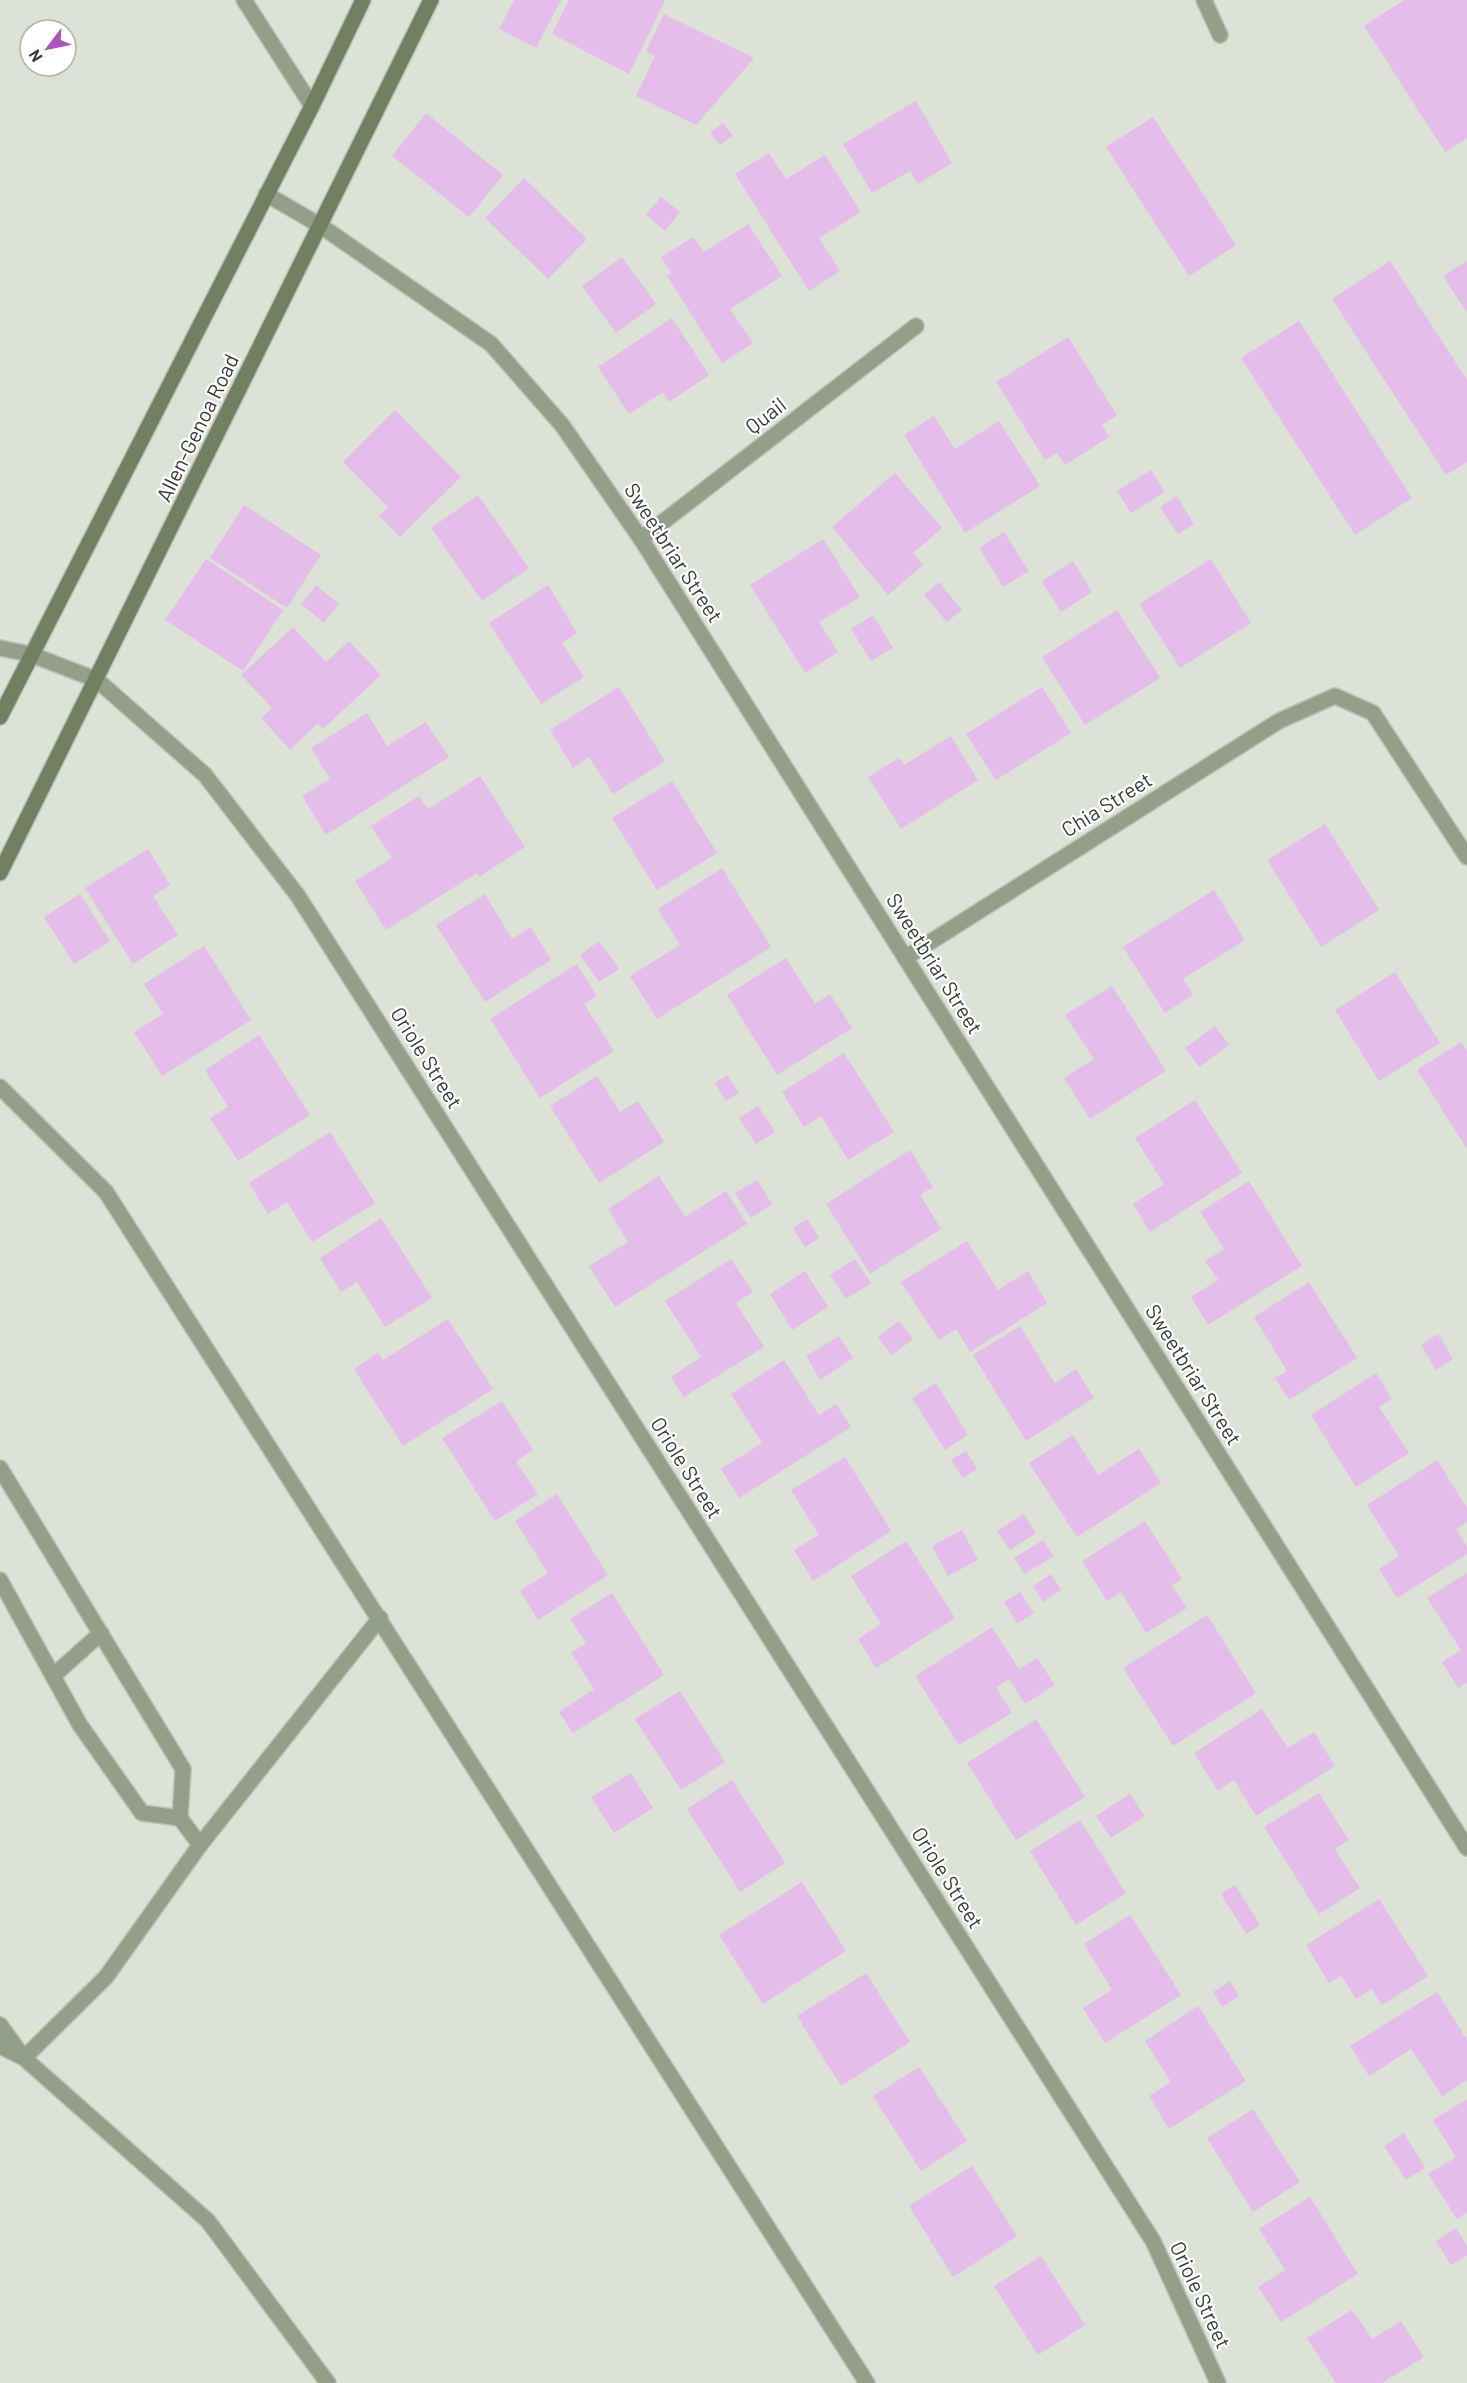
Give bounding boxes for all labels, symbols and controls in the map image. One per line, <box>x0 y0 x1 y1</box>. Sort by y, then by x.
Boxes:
north arrow <box>18 18 78 78</box>
text: N <box>24 47 46 66</box>
street label: Allen-Genoa Road <box>150 349 243 505</box>
street label: Quail <box>740 391 790 438</box>
street label: Sweetbriar Street <box>620 478 729 627</box>
street label: Chia Street <box>1056 766 1156 841</box>
street label: Sweetbriar Street <box>882 888 989 1038</box>
street label: Oriole Street <box>386 1002 468 1113</box>
street label: Sweetbriar Street <box>1141 1299 1248 1449</box>
street label: Oriole Street <box>646 1412 728 1523</box>
street label: Oriole Street <box>907 1822 989 1933</box>
street label: Oriole Street <box>1166 2237 1237 2352</box>

